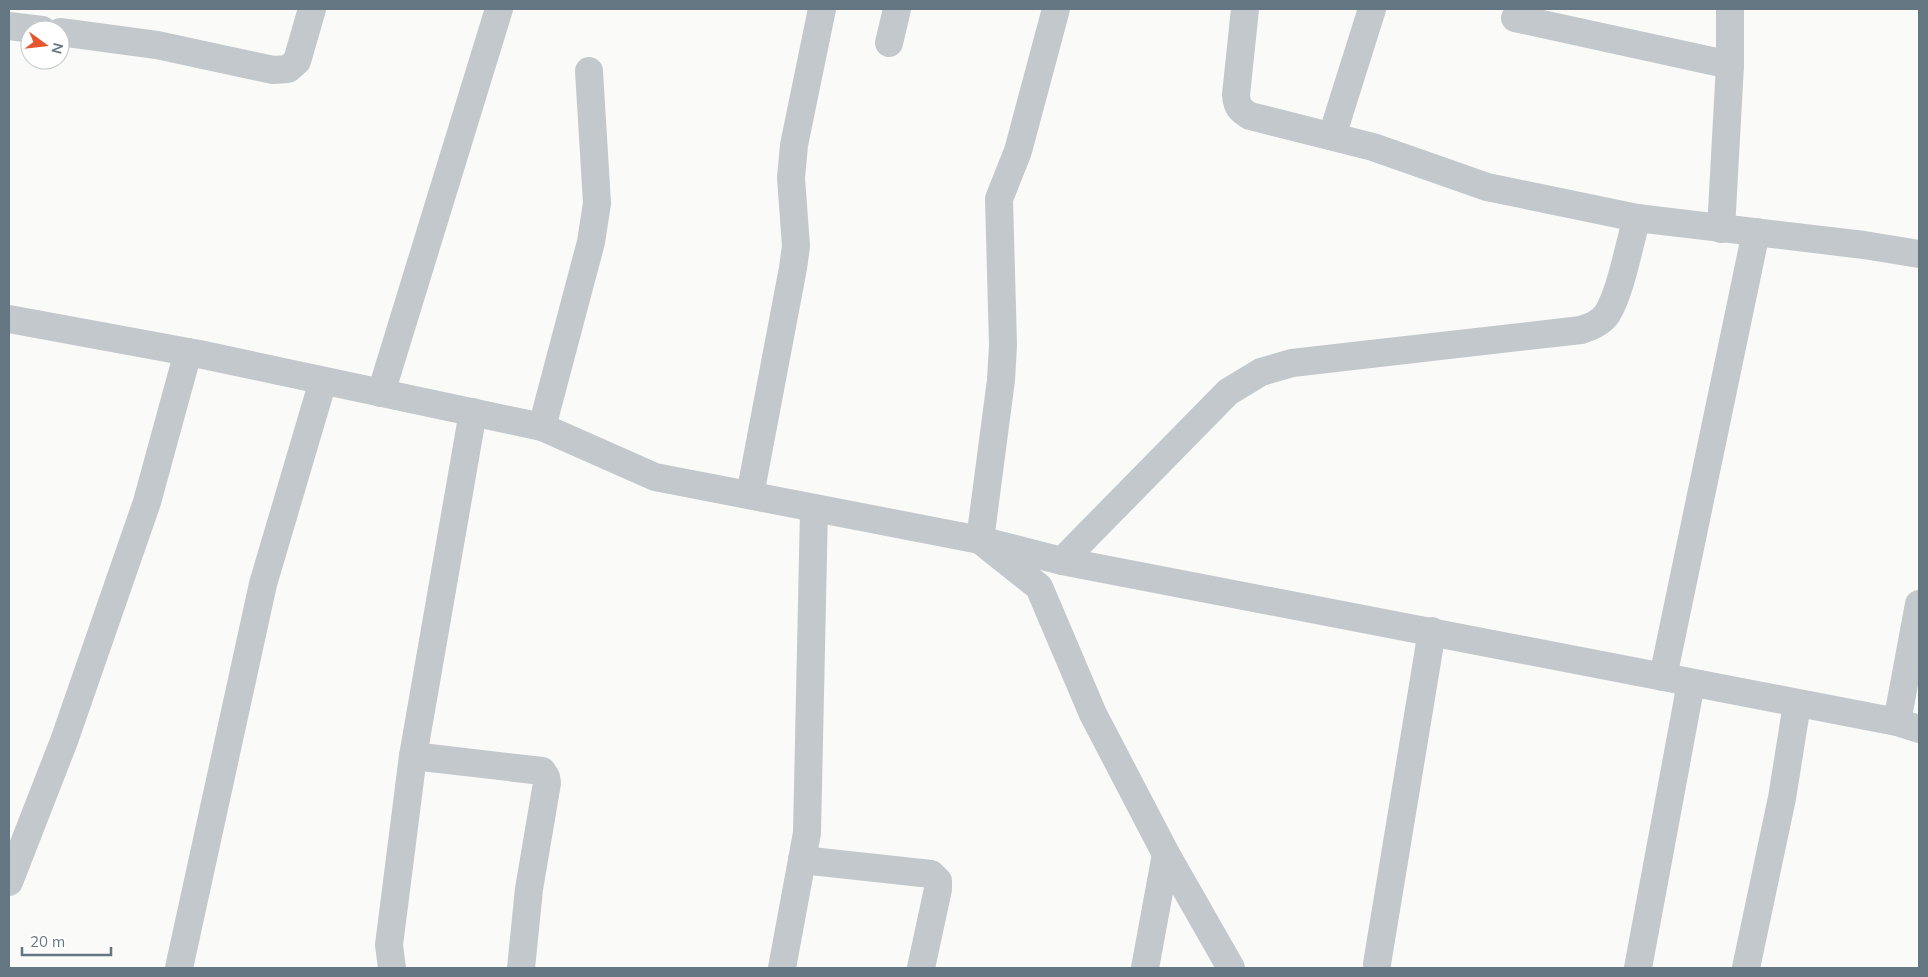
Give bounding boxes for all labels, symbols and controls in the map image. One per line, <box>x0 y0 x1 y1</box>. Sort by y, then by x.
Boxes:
north arrow <box>20 20 70 70</box>
text: N <box>47 41 68 56</box>
scale bar <box>22 924 111 956</box>
text: 20 m <box>30 932 65 951</box>

